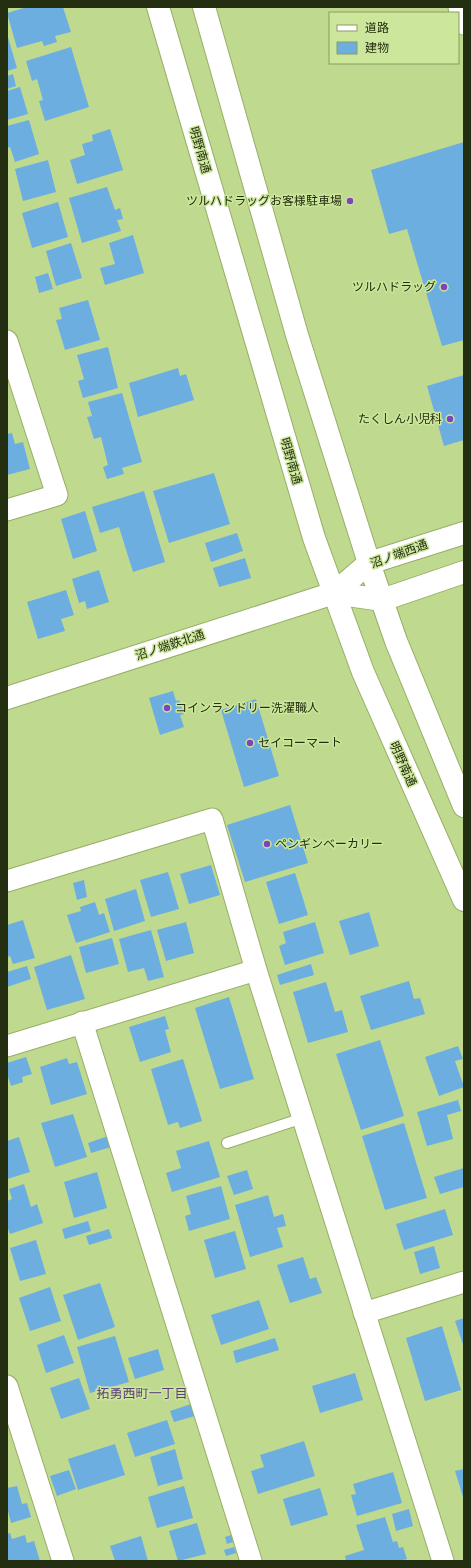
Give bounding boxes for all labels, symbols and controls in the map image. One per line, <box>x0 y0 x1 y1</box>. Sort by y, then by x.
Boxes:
legend <box>329 12 459 64</box>
text: 道路 <box>365 21 389 35</box>
text: 建物 <box>365 41 389 55</box>
street label: 明野南通 <box>187 125 213 175</box>
place label: ツルハドラッグお客様駐車場 <box>186 194 342 208</box>
marker: ツルハドラッグお客様駐車場 <box>345 196 355 206</box>
place label: ツルハドラッグ <box>352 280 436 294</box>
marker: ツルハドラッグ <box>439 282 449 292</box>
place label: たくしん小児科 <box>358 412 442 426</box>
marker: たくしん小児科 <box>445 414 455 424</box>
street label: 明野南通 <box>278 436 304 486</box>
street label: 沼ノ端西通 <box>368 537 430 571</box>
street label: 沼ノ端鉄北通 <box>134 627 206 663</box>
place label: コインランドリー洗濯職人 <box>175 701 319 715</box>
marker: コインランドリー洗濯職人 <box>162 703 172 713</box>
place label: セイコーマート <box>258 736 342 750</box>
marker: セイコーマート <box>245 738 255 748</box>
street label: 明野南通 <box>387 739 419 789</box>
place label: ペンギンベーカリー <box>275 837 383 851</box>
marker: ペンギンベーカリー <box>262 839 272 849</box>
district label: 拓勇西町一丁目 <box>96 1386 188 1401</box>

